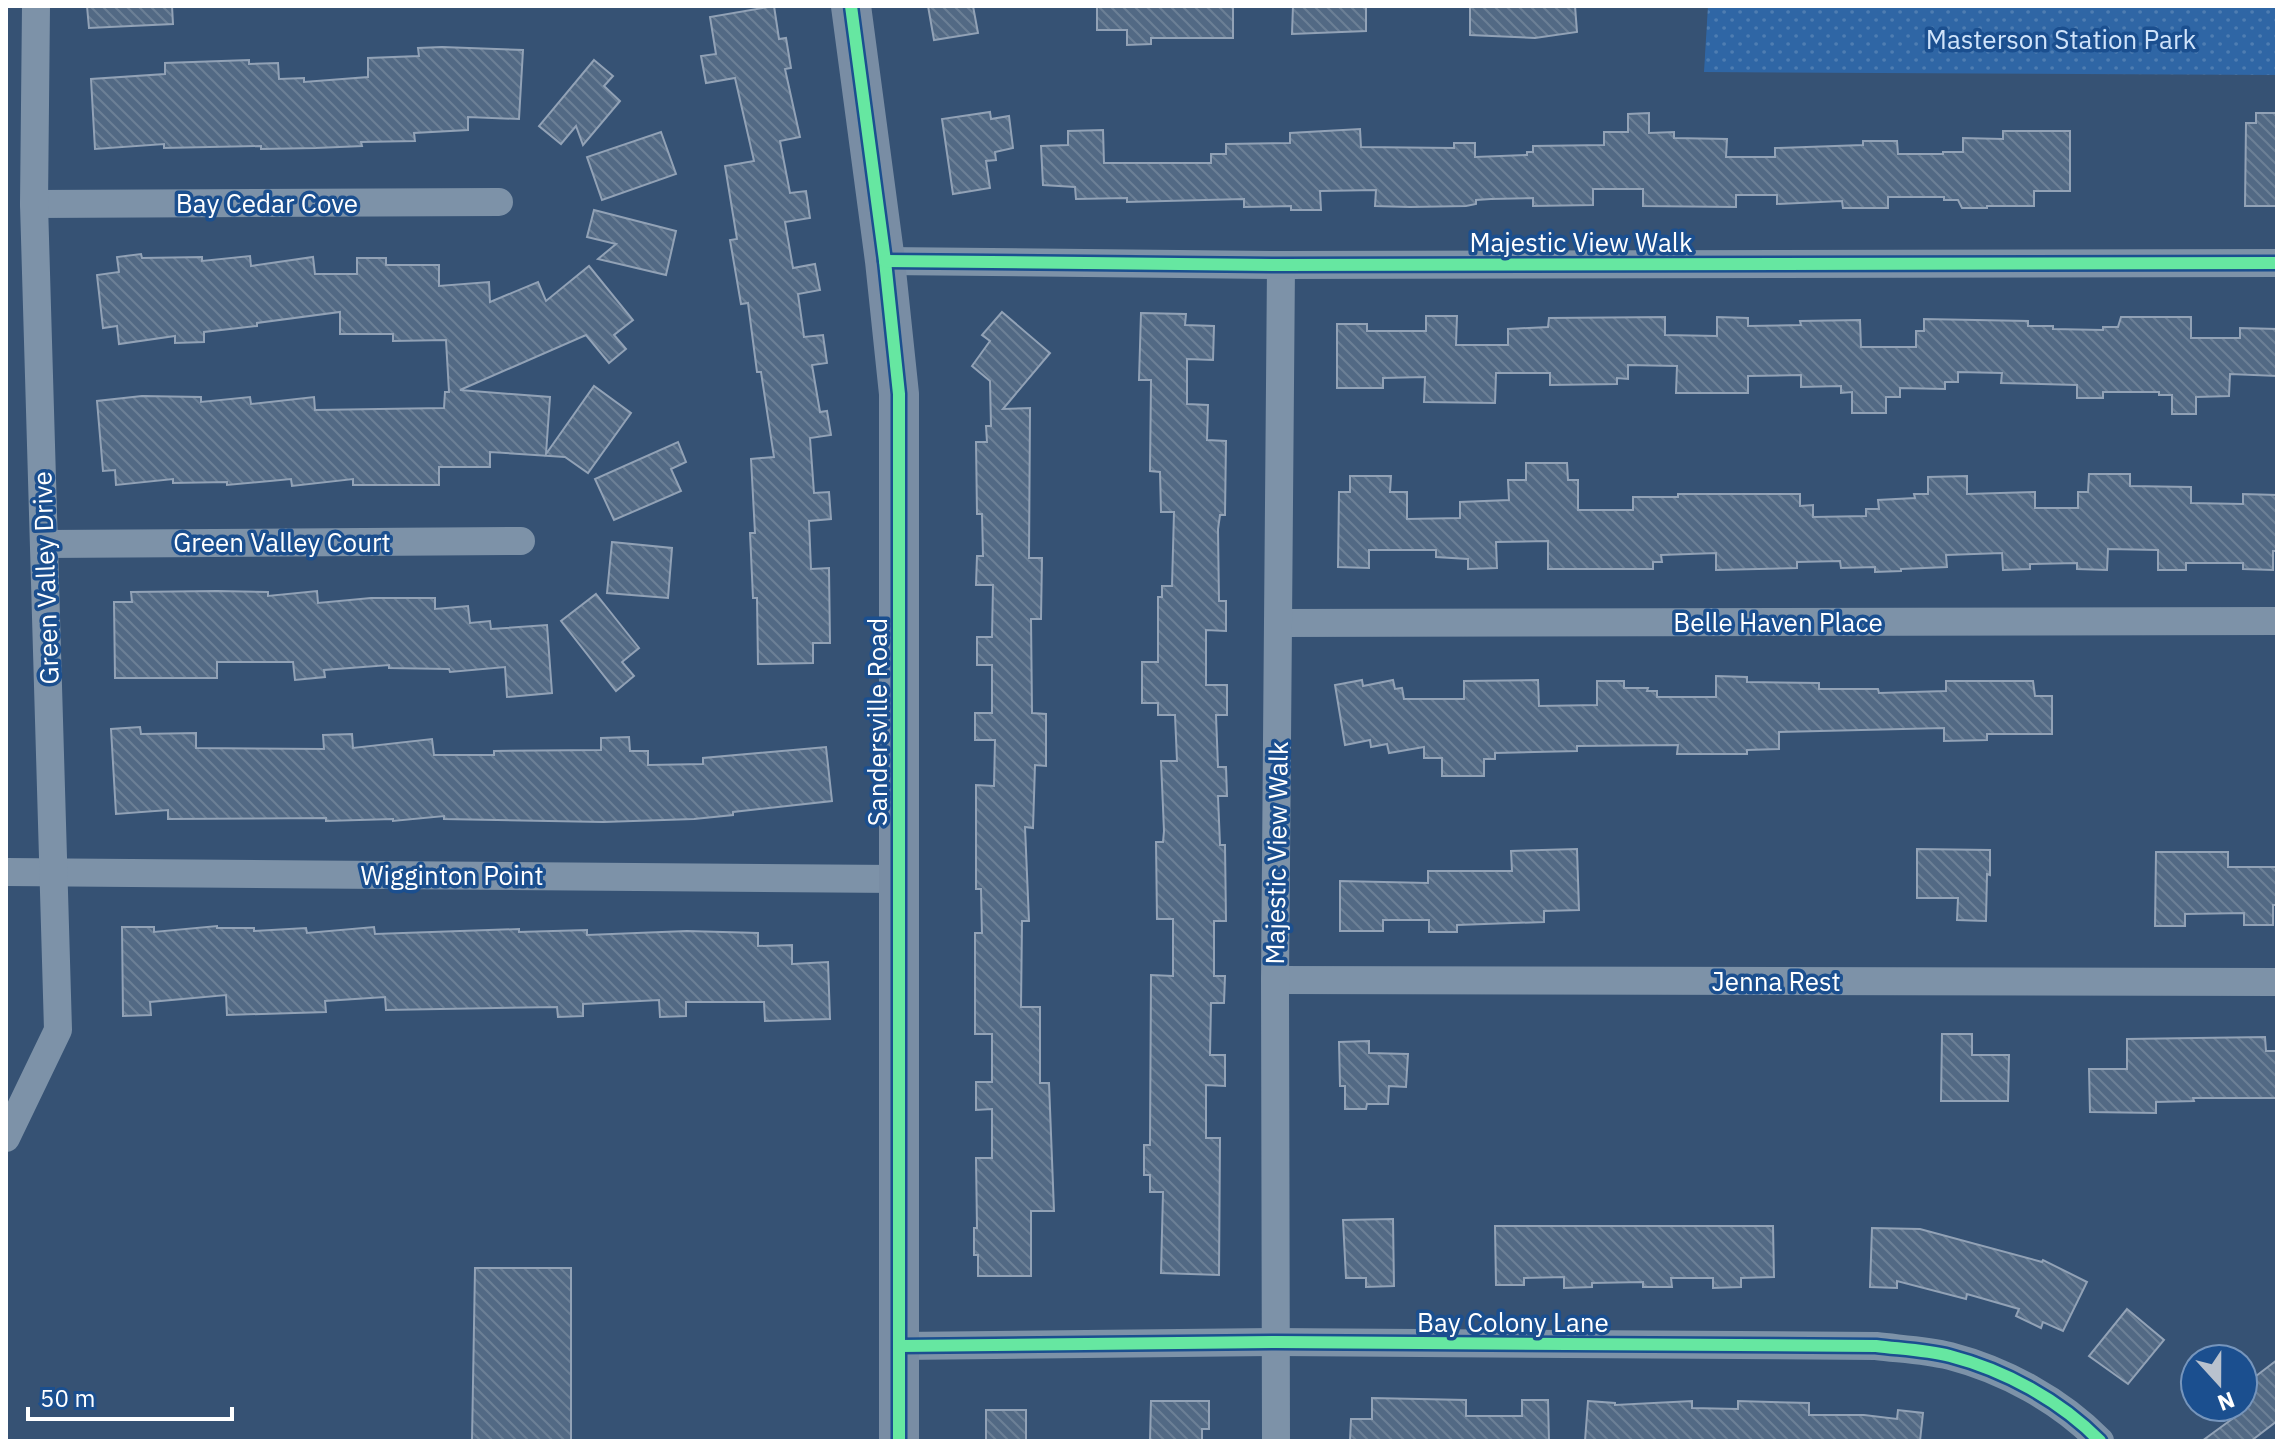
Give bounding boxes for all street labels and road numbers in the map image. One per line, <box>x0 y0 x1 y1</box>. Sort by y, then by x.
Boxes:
street label: Bay Cedar Cove <box>176 186 358 220</box>
street label: Majestic View Walk <box>1469 225 1693 259</box>
street label: Green Valley Drive <box>24 471 66 685</box>
street label: Green Valley Court <box>173 525 391 559</box>
street label: Belle Haven Place <box>1673 605 1883 639</box>
street label: Sandersville Road <box>860 618 894 826</box>
street label: Majestic View Walk <box>1257 741 1295 965</box>
street label: Wigginton Point <box>360 858 544 892</box>
street label: Jenna Rest <box>1711 964 1841 998</box>
street label: Bay Colony Lane <box>1417 1305 1609 1339</box>

